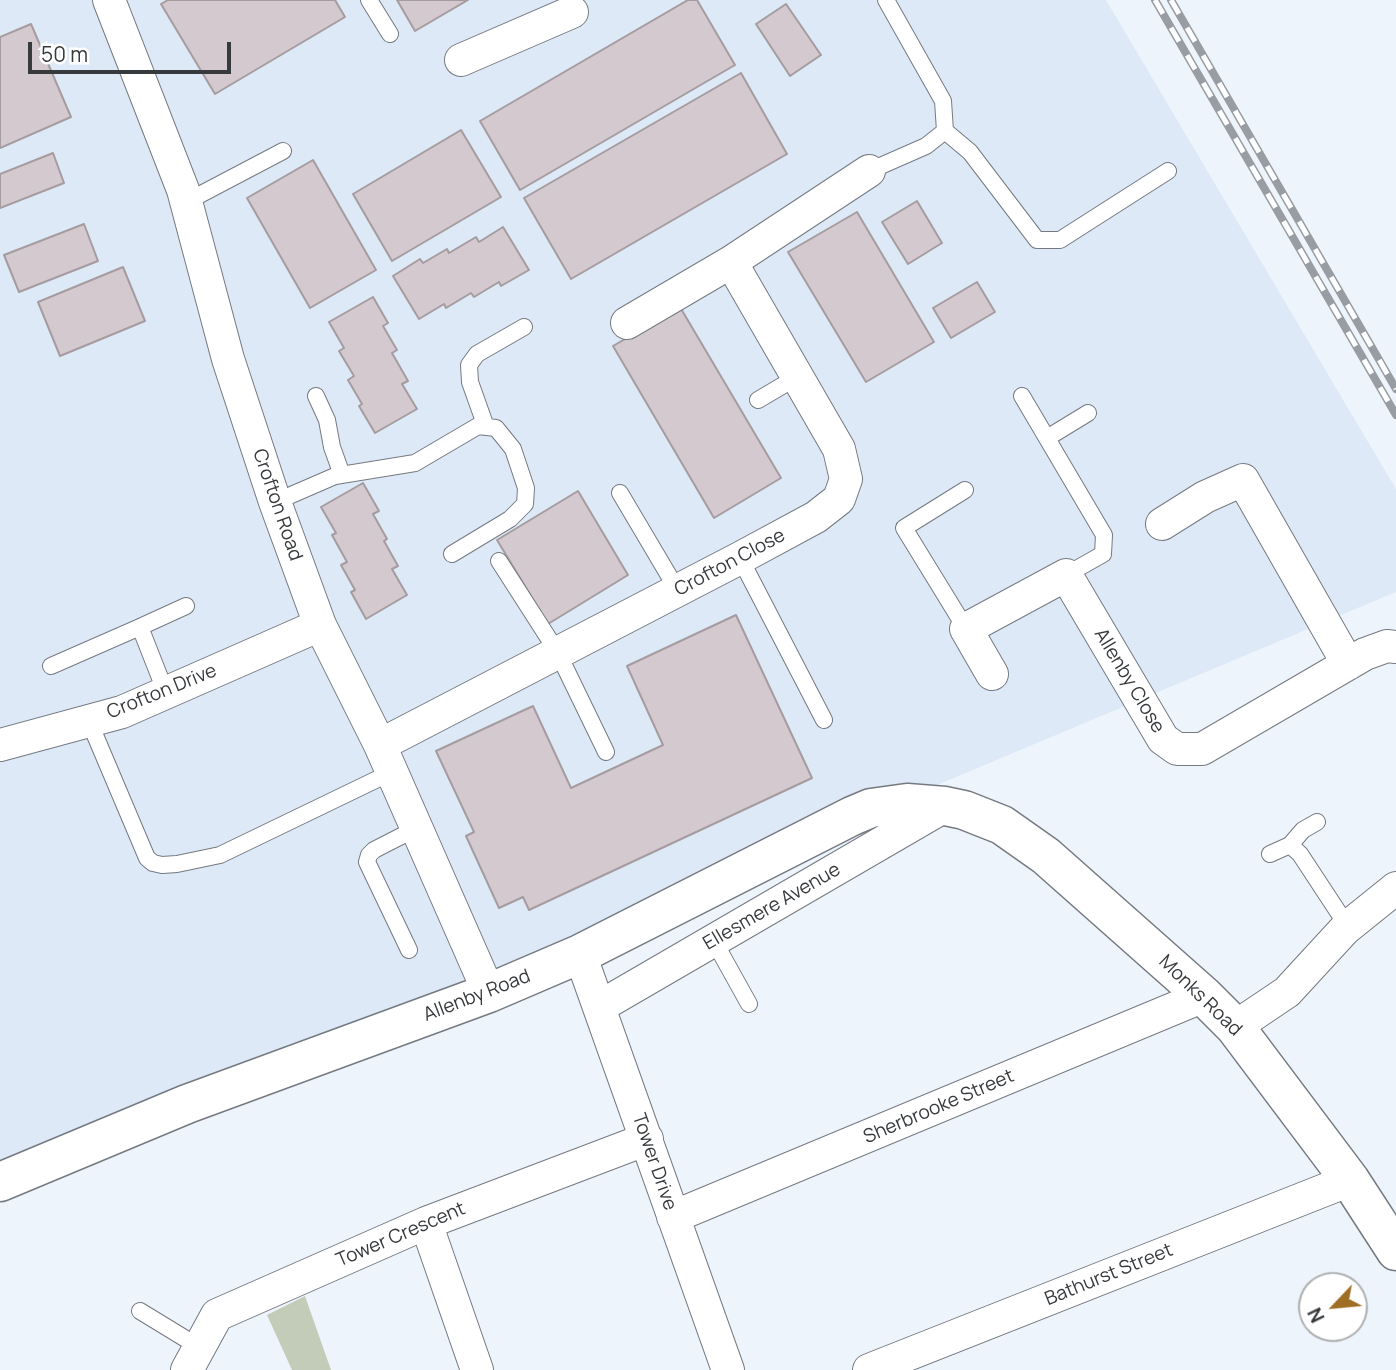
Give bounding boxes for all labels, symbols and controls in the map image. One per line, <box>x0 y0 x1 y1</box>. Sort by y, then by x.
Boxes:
scale bar <box>32 28 234 72</box>
text: 50 m <box>41 40 88 68</box>
street label: Crofton Road <box>247 446 307 564</box>
street label: Crofton Close <box>671 524 789 602</box>
street label: Allenby Close <box>1089 625 1169 737</box>
street label: Crofton Drive <box>104 660 220 724</box>
street label: Ellesmere Avenue <box>699 858 845 956</box>
street label: Monks Road <box>1154 951 1246 1041</box>
street label: Allenby Road <box>420 965 534 1027</box>
street label: Sherbrooke Street <box>860 1065 1018 1149</box>
street label: Tower Drive <box>627 1111 681 1213</box>
street label: Tower Crescent <box>333 1198 469 1272</box>
street label: Bathurst Street <box>1042 1239 1176 1311</box>
north arrow <box>1298 1272 1368 1342</box>
text: N <box>1301 1303 1331 1327</box>

